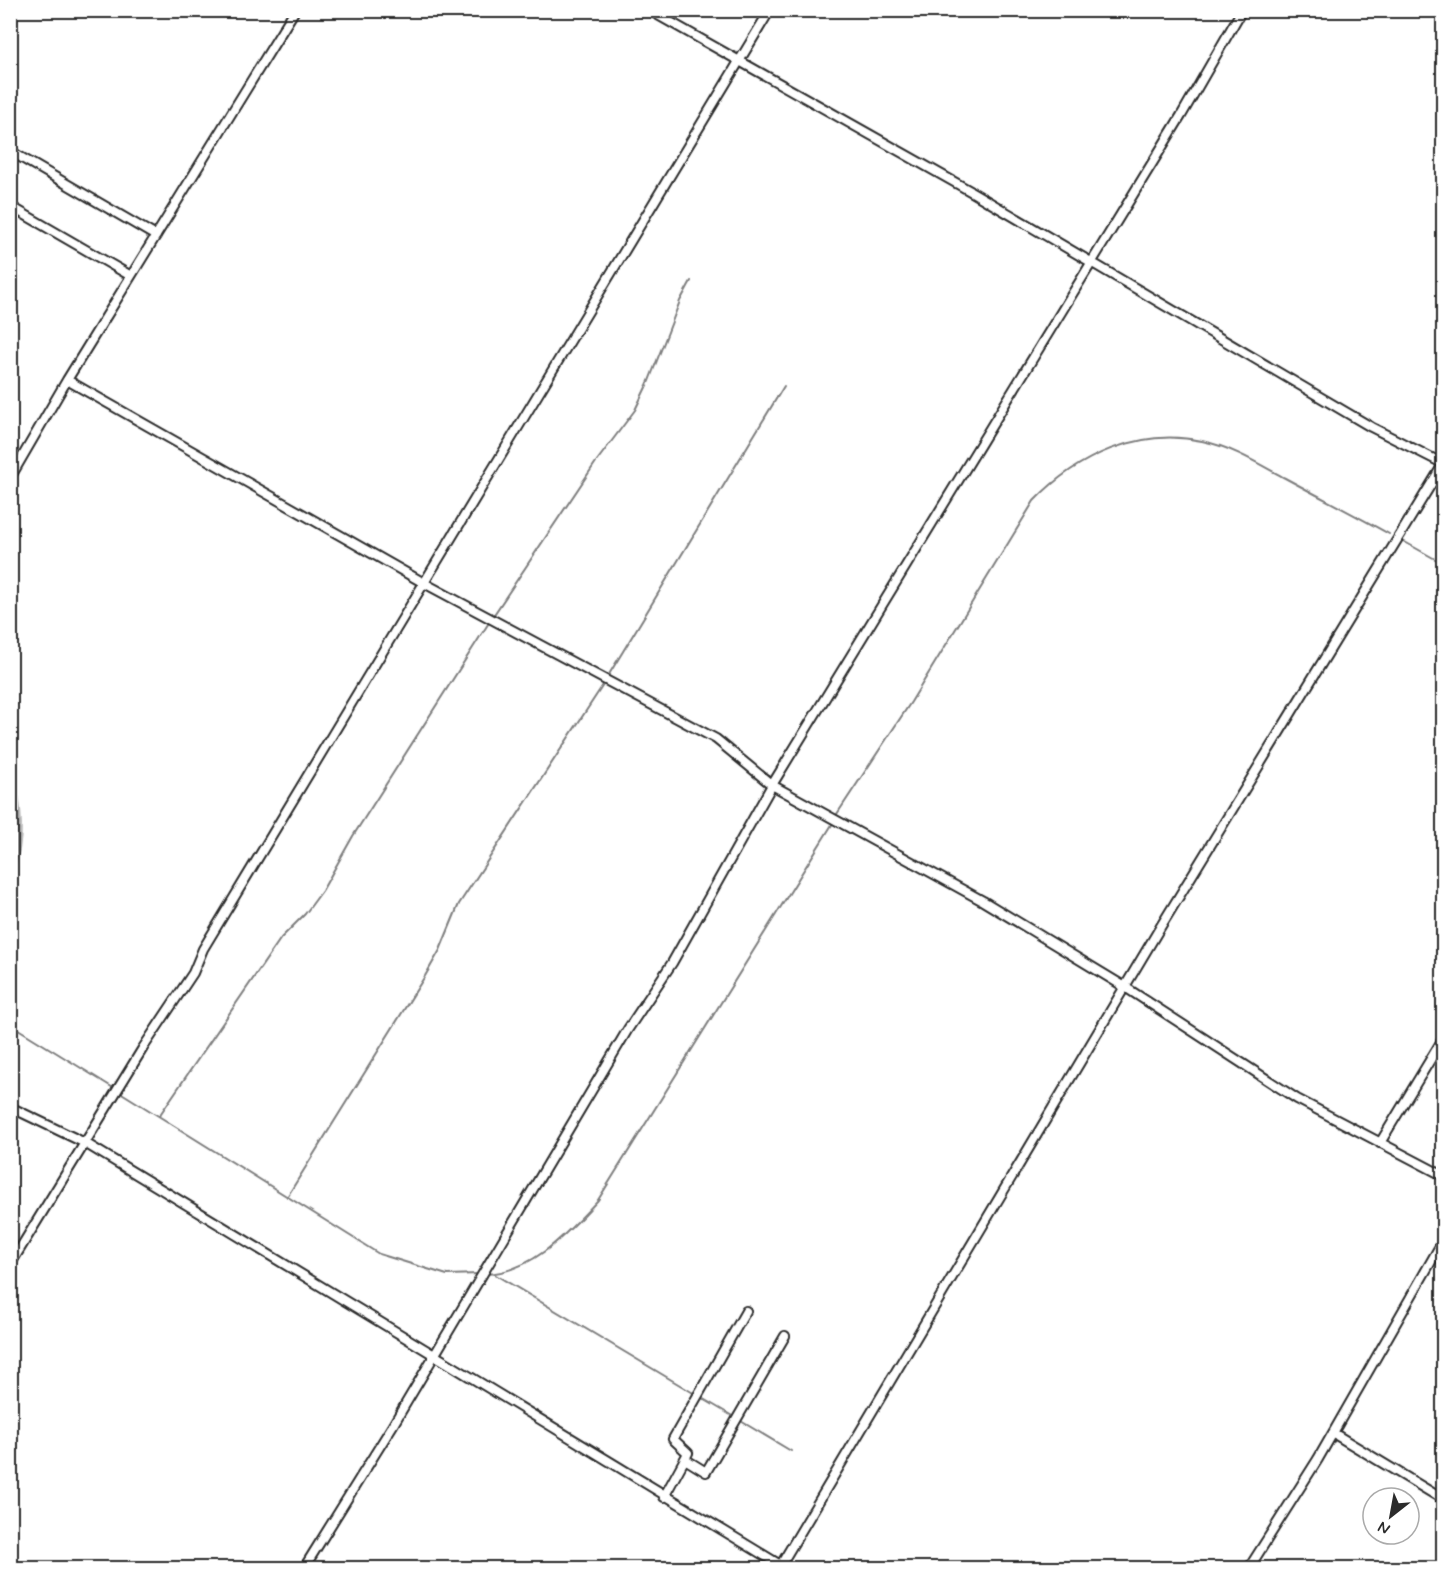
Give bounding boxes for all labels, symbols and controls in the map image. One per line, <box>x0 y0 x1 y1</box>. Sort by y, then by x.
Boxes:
north arrow <box>1361 1486 1421 1546</box>
text: N <box>1374 1516 1394 1539</box>

